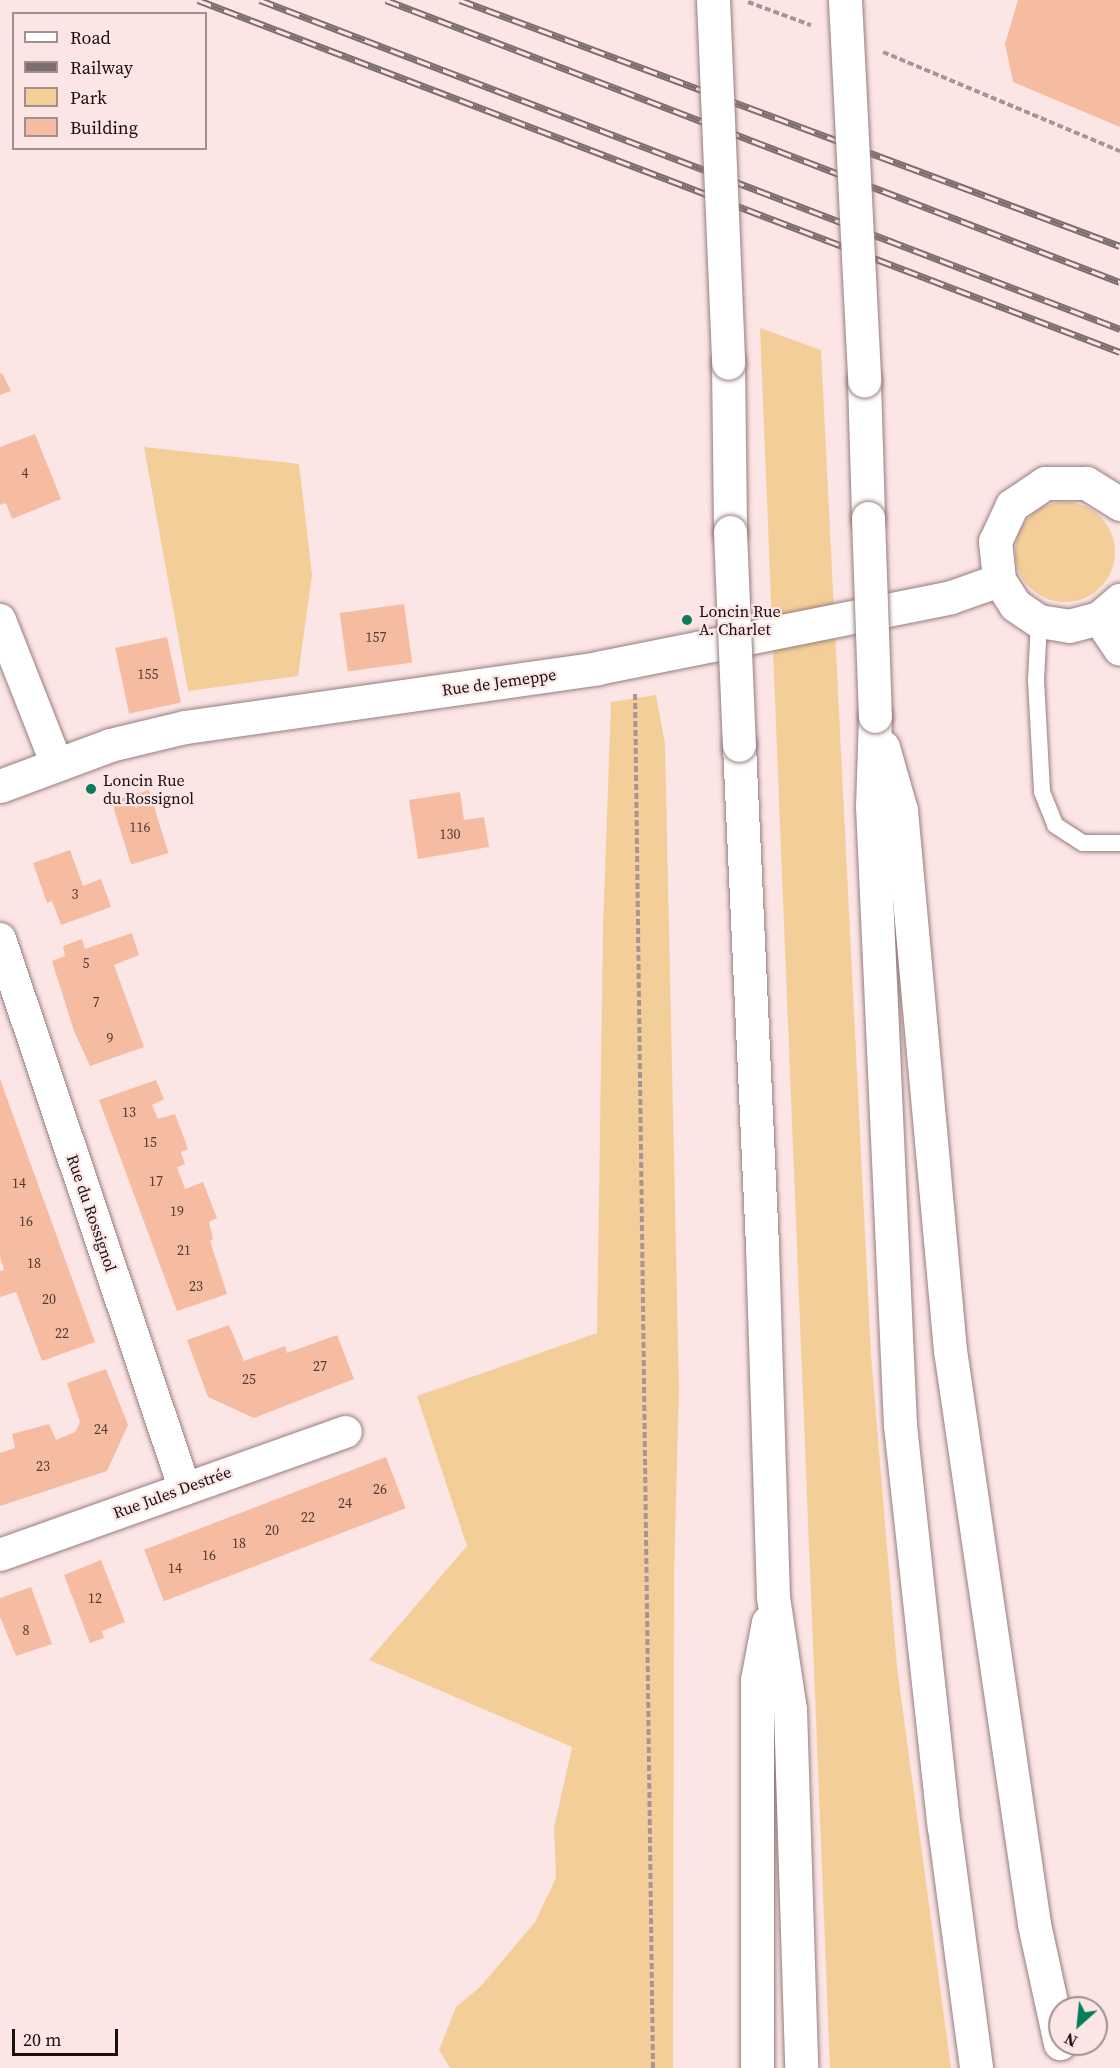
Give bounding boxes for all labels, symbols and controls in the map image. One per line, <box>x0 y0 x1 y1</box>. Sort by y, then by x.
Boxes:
legend <box>12 12 207 150</box>
text: Road <box>70 25 111 50</box>
text: Railway <box>70 55 133 80</box>
text: Park <box>70 85 107 110</box>
text: Building <box>70 115 138 140</box>
house number: 4 <box>22 465 28 481</box>
place label: Loncin Rue A. Charlet <box>699 601 781 639</box>
marker: Loncin Rue A. Charlet <box>680 613 694 627</box>
house number: 157 <box>366 629 386 645</box>
street label: Rue de Jemeppe <box>441 664 557 700</box>
house number: 155 <box>138 666 158 682</box>
place label: Loncin Rue du Rossignol <box>103 770 194 808</box>
marker: Loncin Rue du Rossignol <box>84 782 98 796</box>
house number: 116 <box>130 819 150 835</box>
house number: 130 <box>440 826 460 842</box>
house number: 3 <box>72 886 78 902</box>
house number: 5 <box>83 955 89 971</box>
house number: 7 <box>93 994 99 1010</box>
house number: 9 <box>107 1030 113 1046</box>
house number: 13 <box>122 1104 136 1120</box>
house number: 15 <box>143 1134 157 1150</box>
street label: Rue du Rossignol <box>63 1152 121 1274</box>
house number: 17 <box>149 1173 163 1189</box>
house number: 14 <box>12 1175 26 1191</box>
house number: 19 <box>170 1203 184 1219</box>
house number: 16 <box>19 1213 33 1229</box>
house number: 21 <box>177 1242 191 1258</box>
house number: 18 <box>27 1255 41 1271</box>
house number: 23 <box>189 1278 203 1294</box>
house number: 20 <box>42 1291 56 1307</box>
house number: 22 <box>55 1325 69 1341</box>
house number: 27 <box>313 1358 327 1374</box>
house number: 25 <box>242 1371 256 1387</box>
house number: 24 <box>94 1421 108 1437</box>
house number: 23 <box>36 1458 50 1474</box>
street label: Rue Jules Destrée <box>110 1462 234 1522</box>
house number: 26 <box>373 1481 387 1497</box>
house number: 24 <box>338 1495 352 1511</box>
house number: 22 <box>301 1509 315 1525</box>
house number: 20 <box>265 1522 279 1538</box>
house number: 18 <box>232 1535 246 1551</box>
house number: 16 <box>202 1547 216 1563</box>
house number: 14 <box>168 1560 182 1576</box>
house number: 12 <box>88 1590 102 1606</box>
house number: 8 <box>23 1622 29 1638</box>
north arrow <box>1048 1996 1108 2056</box>
scale bar <box>15 2017 122 2055</box>
text: 20 m <box>23 2027 61 2052</box>
text: N <box>1061 2028 1081 2053</box>

